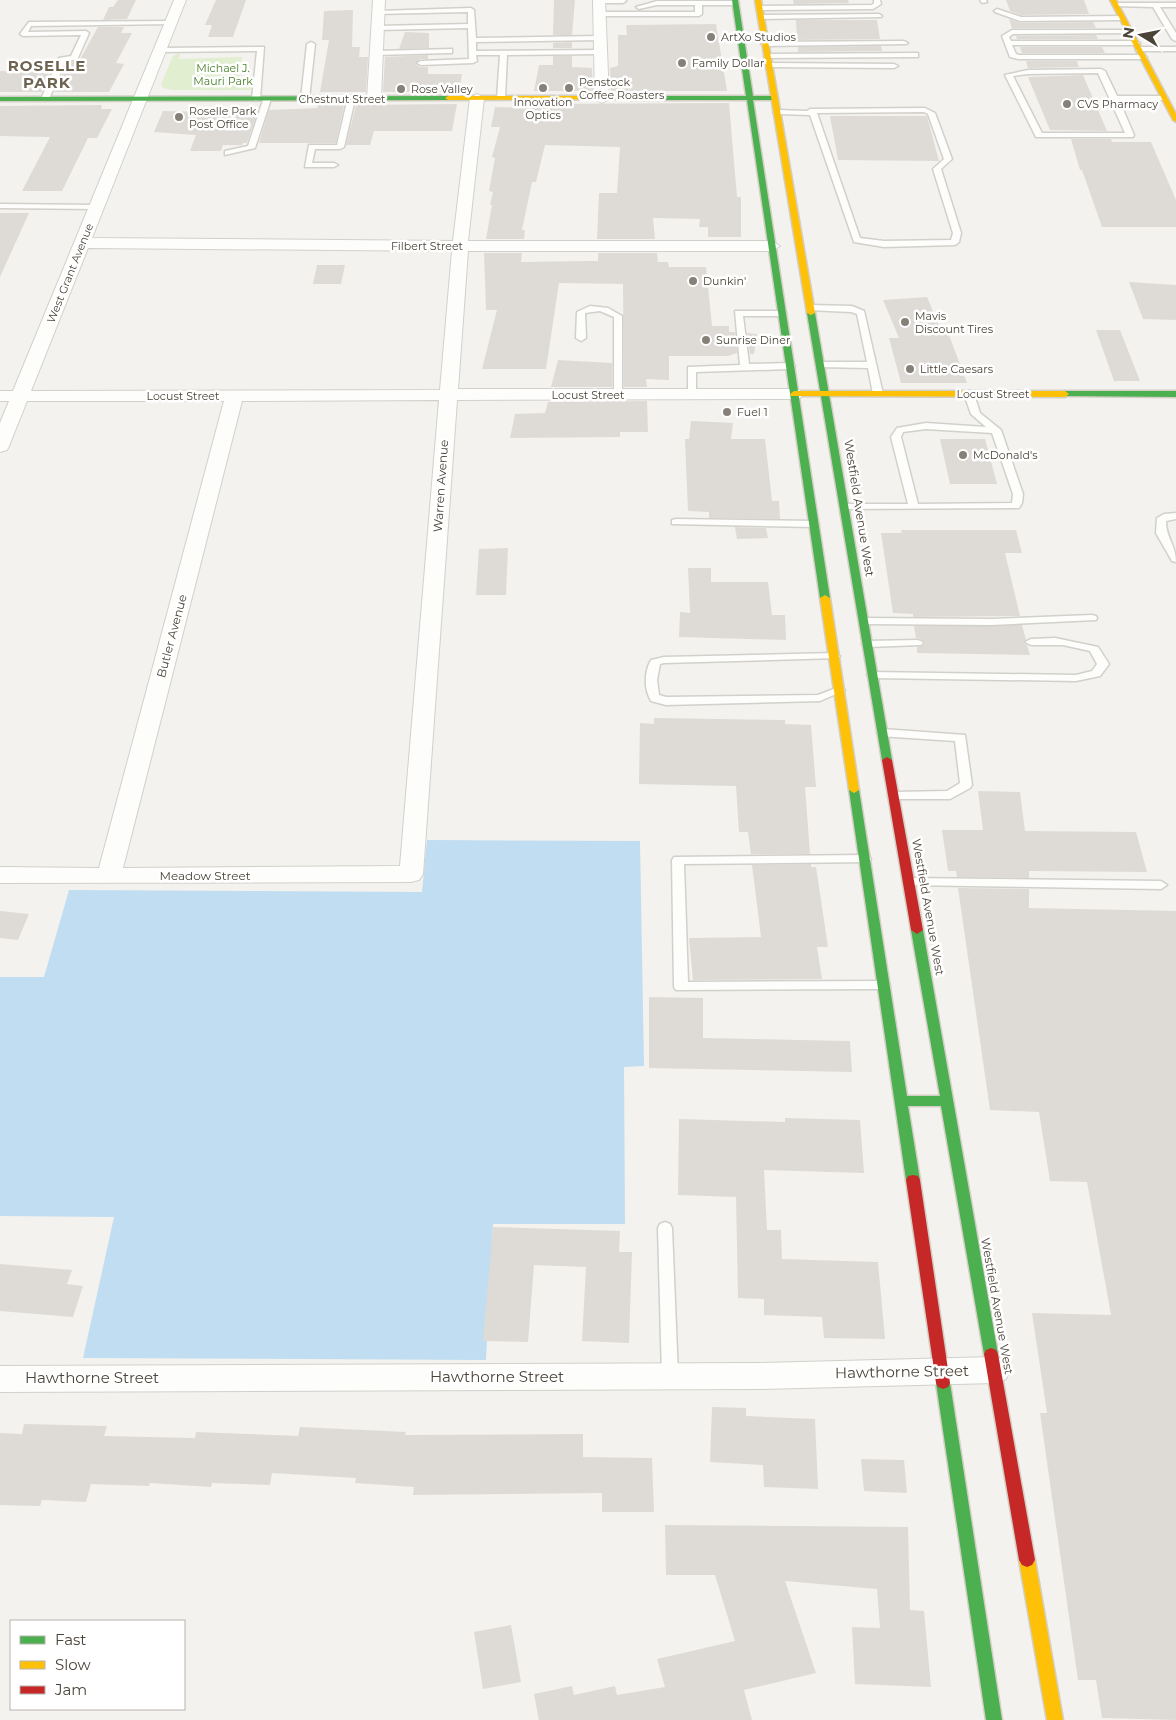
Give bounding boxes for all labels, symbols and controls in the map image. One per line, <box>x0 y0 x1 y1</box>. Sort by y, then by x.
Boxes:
north arrow <box>1116 10 1166 60</box>
text: N <box>1118 26 1138 40</box>
place label: ArtXo Studios <box>721 30 797 44</box>
marker: ArtXo Studios <box>705 31 717 43</box>
district label: ROSELLE PARK <box>8 56 86 92</box>
place label: Family Dollar <box>692 56 764 70</box>
marker: Family Dollar <box>676 57 688 69</box>
park label: Michael J. Mauri Park <box>193 61 253 88</box>
place label: Penstock Coffee Roasters <box>579 75 665 102</box>
place label: Rose Valley <box>411 82 473 96</box>
marker: Innovation Optics <box>537 82 549 94</box>
marker: Penstock Coffee Roasters <box>563 82 575 94</box>
marker: Rose Valley <box>395 83 407 95</box>
street label: Chestnut Street <box>298 92 386 106</box>
place label: Innovation Optics <box>514 95 572 122</box>
place label: CVS Pharmacy <box>1077 97 1158 111</box>
marker: CVS Pharmacy <box>1061 98 1073 110</box>
place label: Roselle Park Post Office <box>189 104 257 131</box>
marker: Roselle Park Post Office <box>173 111 185 123</box>
street label: West Grant Avenue <box>44 221 97 325</box>
street label: Filbert Street <box>391 239 464 253</box>
place label: Dunkin' <box>703 274 746 288</box>
marker: Dunkin' <box>687 275 699 287</box>
place label: Mavis Discount Tires <box>915 309 994 336</box>
marker: Mavis Discount Tires <box>899 316 911 328</box>
place label: Sunrise Diner <box>716 333 790 347</box>
marker: Sunrise Diner <box>700 334 712 346</box>
place label: Little Caesars <box>920 362 994 376</box>
marker: Little Caesars <box>904 363 916 375</box>
street label: Locust Street <box>957 387 1030 401</box>
street label: Locust Street <box>552 388 625 402</box>
street label: Locust Street <box>147 389 220 403</box>
place label: Fuel 1 <box>737 405 768 419</box>
marker: Fuel 1 <box>721 406 733 418</box>
street label: Westfield Avenue West <box>841 438 878 578</box>
street label: Warren Avenue <box>430 439 451 533</box>
place label: McDonald's <box>973 448 1038 462</box>
marker: McDonald's <box>957 449 969 461</box>
street label: Butler Avenue <box>153 593 190 679</box>
street label: Westfield Avenue West <box>909 837 948 977</box>
street label: Meadow Street <box>159 868 251 883</box>
street label: Westfield Avenue West <box>978 1236 1017 1376</box>
street label: Hawthorne Street <box>835 1361 969 1382</box>
street label: Hawthorne Street <box>430 1367 564 1386</box>
street label: Hawthorne Street <box>25 1368 159 1387</box>
legend <box>10 1620 185 1710</box>
text: Fast <box>55 1630 86 1649</box>
text: Slow <box>55 1655 91 1674</box>
text: Jam <box>54 1680 87 1699</box>

